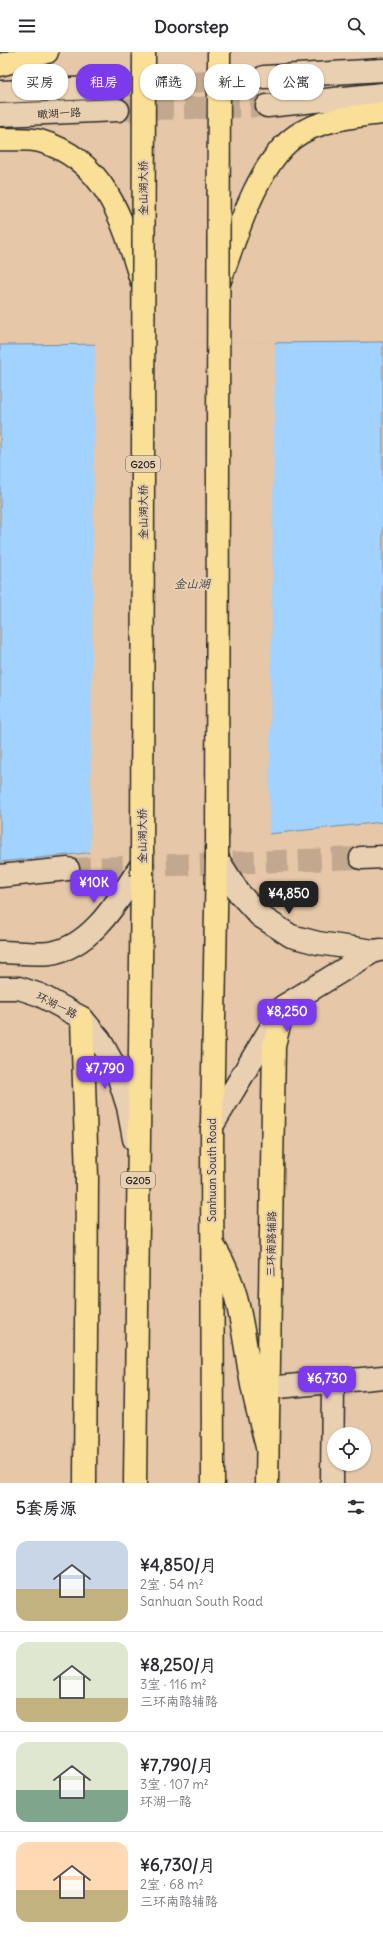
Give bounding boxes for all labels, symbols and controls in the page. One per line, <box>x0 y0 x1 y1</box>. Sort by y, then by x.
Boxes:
icon: menu <box>16 15 38 37</box>
text: Doorstep <box>154 15 229 38</box>
icon: search <box>345 15 367 37</box>
chip: 买房 <box>12 64 68 100</box>
chip: 租房 <box>76 64 132 100</box>
chip: 筛选 <box>140 64 196 100</box>
chip: 新上 <box>204 64 260 100</box>
chip: 公寓 <box>268 64 324 100</box>
street label: 瞰湖一路 <box>37 105 81 121</box>
street label: 金山湖大桥 <box>136 161 150 216</box>
road number: G205 <box>126 456 160 472</box>
street label: 金山湖大桥 <box>136 485 150 540</box>
water label: 金山湖 <box>174 576 211 591</box>
street label: 金山湖大桥 <box>135 809 149 864</box>
pin: ¥10K <box>70 870 118 904</box>
text: ¥10K <box>79 874 109 891</box>
pin: ¥4,850 <box>256 881 322 915</box>
text: ¥4,850 <box>268 885 310 902</box>
street label: 环湖一路 <box>34 989 80 1021</box>
pin: ¥8,250 <box>254 999 320 1033</box>
text: ¥8,250 <box>267 1003 307 1020</box>
pin: ¥7,790 <box>72 1056 138 1090</box>
text: ¥7,790 <box>85 1060 125 1077</box>
street label: Sanhuan South Road <box>205 1118 219 1222</box>
road number: G205 <box>121 1172 155 1188</box>
street label: 三环南路辅路 <box>263 1211 279 1277</box>
pin: ¥6,730 <box>294 1366 360 1400</box>
text: ¥6,730 <box>307 1370 347 1387</box>
map controls <box>327 1427 371 1471</box>
button: locate <box>327 1427 371 1471</box>
icon: filters <box>345 1496 367 1518</box>
text: 5套房源 <box>16 1497 77 1519</box>
text: ¥4,850/月 <box>140 1554 217 1576</box>
icon: home <box>48 1557 96 1605</box>
text: 2室 · 54 m² <box>140 1576 204 1593</box>
text: Sanhuan South Road <box>140 1593 263 1610</box>
text: ¥8,250/月 <box>140 1654 217 1676</box>
icon: home <box>48 1658 96 1706</box>
text: 3室 · 116 m² <box>140 1676 207 1693</box>
text: 三环南路辅路 <box>140 1693 218 1710</box>
text: ¥7,790/月 <box>140 1754 214 1776</box>
icon: home <box>48 1758 96 1806</box>
text: 3室 · 107 m² <box>140 1776 209 1793</box>
text: 环湖一路 <box>140 1793 192 1810</box>
text: ¥6,730/月 <box>140 1854 215 1876</box>
icon: home <box>48 1858 96 1906</box>
text: 2室 · 68 m² <box>140 1876 204 1893</box>
text: 三环南路辅路 <box>140 1893 218 1910</box>

